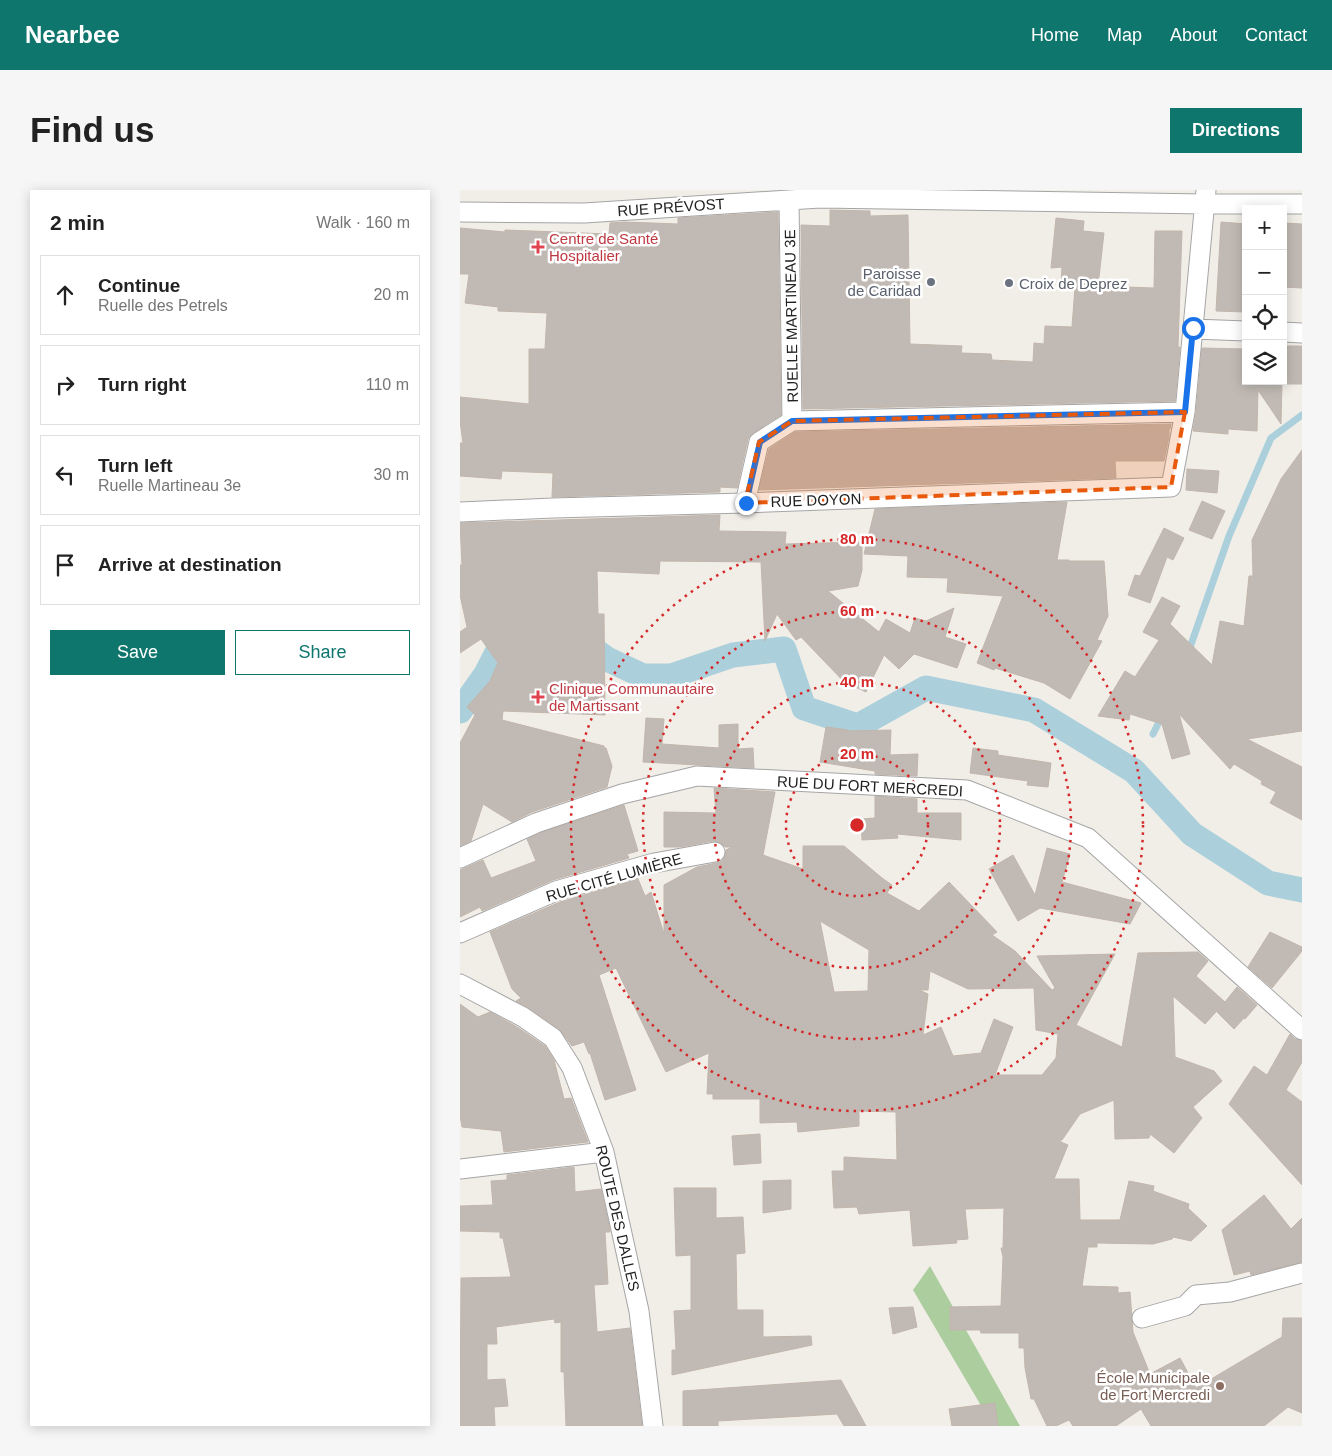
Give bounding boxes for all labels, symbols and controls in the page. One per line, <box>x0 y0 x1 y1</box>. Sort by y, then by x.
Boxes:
text: Nearbee <box>25 21 120 48</box>
text: Home <box>1031 25 1079 45</box>
text: Map <box>1107 25 1142 45</box>
text: About <box>1170 25 1217 45</box>
text: Contact <box>1245 25 1307 45</box>
button: Directions <box>1170 108 1302 153</box>
text: Find us <box>30 110 154 149</box>
street label: RUE PRÉVOST <box>617 195 725 219</box>
map controls <box>1242 205 1287 385</box>
button: + <box>1242 205 1287 250</box>
text: 2 min <box>50 211 105 234</box>
text: Walk · 160 m <box>316 214 410 231</box>
street label: RUELLE MARTINEAU 3E <box>781 229 801 403</box>
place label: Centre de Santé Hospitalier <box>549 230 658 264</box>
marker: Centre de Santé Hospitalier <box>531 240 545 254</box>
button: − <box>1242 250 1287 295</box>
place label: Paroisse de Caridad <box>848 265 921 299</box>
text: Continue <box>98 275 180 296</box>
place label: Croix de Deprez <box>1019 275 1127 292</box>
marker: Paroisse de Caridad <box>925 276 937 288</box>
marker: Croix de Deprez <box>1003 277 1015 289</box>
icon: ahead <box>51 281 79 309</box>
text: 20 m <box>373 286 409 303</box>
button: locate <box>1242 295 1287 340</box>
text: Ruelle des Petrels <box>98 297 228 314</box>
route start <box>1182 317 1205 340</box>
button: layers <box>1242 340 1287 385</box>
icon: right <box>51 371 79 399</box>
text: Turn right <box>98 374 186 395</box>
text: 110 m <box>366 376 409 393</box>
text: Turn left <box>98 455 173 476</box>
icon: left <box>51 461 79 489</box>
text: 30 m <box>373 466 409 483</box>
text: Ruelle Martineau 3e <box>98 477 241 494</box>
street label: RUE DOYON <box>770 490 862 510</box>
route end <box>735 492 758 515</box>
text: 80 m <box>840 530 874 547</box>
icon: arrive <box>51 551 79 579</box>
text: Arrive at destination <box>98 554 282 575</box>
text: 60 m <box>840 602 874 619</box>
button: Save <box>50 630 225 675</box>
button: Share <box>235 630 410 675</box>
text: 40 m <box>840 673 874 690</box>
place label: Clinique Communautaire de Martissant <box>549 680 714 714</box>
marker: Clinique Communautaire de Martissant <box>531 690 545 704</box>
text: 20 m <box>840 745 874 762</box>
street label: RUE DU FORT MERCREDI <box>777 773 963 799</box>
centre of rings <box>848 816 866 834</box>
street label: RUE CITÉ LUMIÈRE <box>544 849 684 905</box>
street label: ROUTE DES DALLES <box>593 1143 643 1293</box>
place label: École Municipale de Fort Mercredi <box>1097 1369 1210 1403</box>
marker: École Municipale de Fort Mercredi <box>1214 1380 1226 1392</box>

